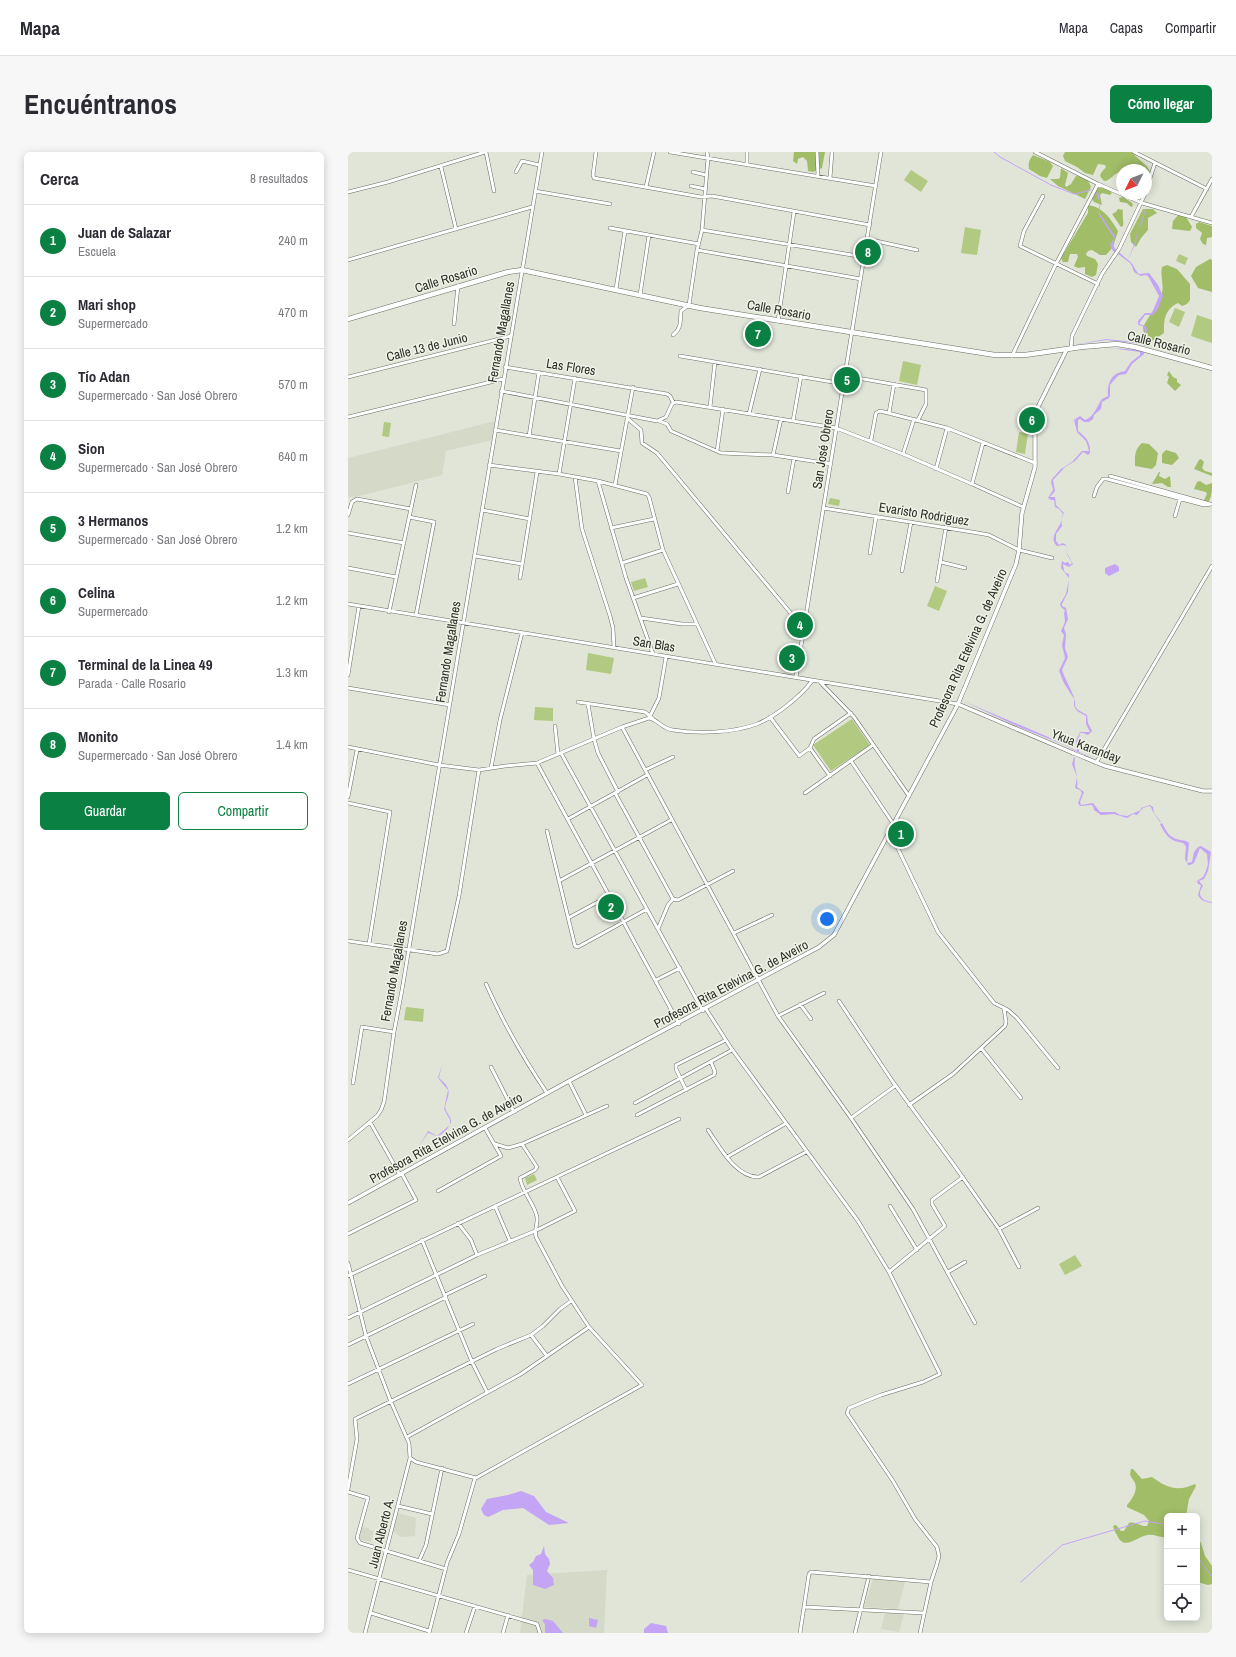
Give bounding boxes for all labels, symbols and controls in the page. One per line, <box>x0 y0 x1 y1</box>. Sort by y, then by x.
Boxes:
text: Mapa <box>20 15 60 41</box>
text: Mapa <box>1059 19 1088 37</box>
text: Capas <box>1110 19 1143 37</box>
text: Compartir <box>1165 19 1216 37</box>
text: Encuéntranos <box>24 85 177 123</box>
button: Cómo llegar <box>1110 85 1212 123</box>
north arrow <box>1116 164 1152 200</box>
text: Cerca <box>40 167 79 190</box>
text: 8 resultados <box>250 170 308 187</box>
text: Juan de Salazar <box>78 222 171 243</box>
text: 1 <box>50 232 56 249</box>
text: 240 m <box>278 232 308 249</box>
pin: 8 <box>855 237 881 267</box>
text: Escuela <box>78 243 116 260</box>
street label: Calle Rosario <box>413 261 479 297</box>
street label: Fernando Magallanes <box>484 280 518 384</box>
text: Mari shop <box>78 294 136 315</box>
street label: Calle Rosario <box>746 296 812 324</box>
text: 2 <box>50 304 56 321</box>
text: 470 m <box>278 304 308 321</box>
text: Supermercado <box>78 315 148 332</box>
pin: 7 <box>745 319 771 349</box>
street label: Calle Rosario <box>1126 327 1192 359</box>
street label: Calle 13 de Junio <box>385 329 469 365</box>
street label: Las Flores <box>545 355 597 379</box>
pin: 5 <box>834 365 860 395</box>
text: Tío Adan <box>78 366 130 387</box>
text: 3 <box>50 376 56 393</box>
text: 570 m <box>278 376 308 393</box>
text: Supermercado · San José Obrero <box>78 387 237 404</box>
pin: 6 <box>1019 405 1045 435</box>
street label: San José Obrero <box>808 408 838 490</box>
text: Sion <box>78 438 105 459</box>
text: 4 <box>50 448 56 465</box>
text: 640 m <box>278 448 308 465</box>
text: Supermercado · San José Obrero <box>78 459 237 476</box>
street label: Evaristo Rodriguez <box>878 498 970 530</box>
text: 3 Hermanos <box>78 510 148 531</box>
text: 5 <box>50 520 56 537</box>
text: 1.2 km <box>276 520 308 537</box>
text: Supermercado · San José Obrero <box>78 531 237 548</box>
street label: Profesora Rita Etelvina G. de Aveiro <box>925 566 1011 730</box>
text: Celina <box>78 582 115 603</box>
text: 6 <box>50 592 56 609</box>
text: 1.2 km <box>276 592 308 609</box>
street label: Fernando Magallanes <box>432 600 464 704</box>
text: Supermercado <box>78 603 148 620</box>
pin: 4 <box>787 610 813 640</box>
street label: San Blas <box>632 632 676 656</box>
pin: 3 <box>779 643 805 673</box>
text: Terminal de la Linea 49 <box>78 654 212 675</box>
text: 7 <box>50 664 56 681</box>
text: 1.3 km <box>276 664 308 681</box>
text: Parada · Calle Rosario <box>78 675 186 692</box>
street label: Ykua Karanday <box>1049 725 1124 767</box>
text: Monito <box>78 726 118 747</box>
text: 8 <box>50 736 56 753</box>
text: 1.4 km <box>276 736 308 753</box>
text: Supermercado · San José Obrero <box>78 747 237 764</box>
button: Guardar <box>40 792 170 830</box>
button: Compartir <box>178 792 308 830</box>
pin: 1 <box>888 819 914 849</box>
pin: 2 <box>598 892 624 922</box>
your location <box>817 909 837 929</box>
street label: Fernando Magallanes <box>377 919 411 1023</box>
street label: Profesora Rita Etelvina G. de Aveiro <box>651 936 811 1032</box>
street label: Profesora Rita Etelvina G. de Aveiro <box>367 1089 526 1187</box>
street label: Juan Alberto A. <box>364 1496 398 1570</box>
map controls <box>1164 1513 1200 1621</box>
button: + <box>1164 1513 1200 1549</box>
button: − <box>1164 1549 1200 1585</box>
button: locate <box>1164 1585 1200 1621</box>

